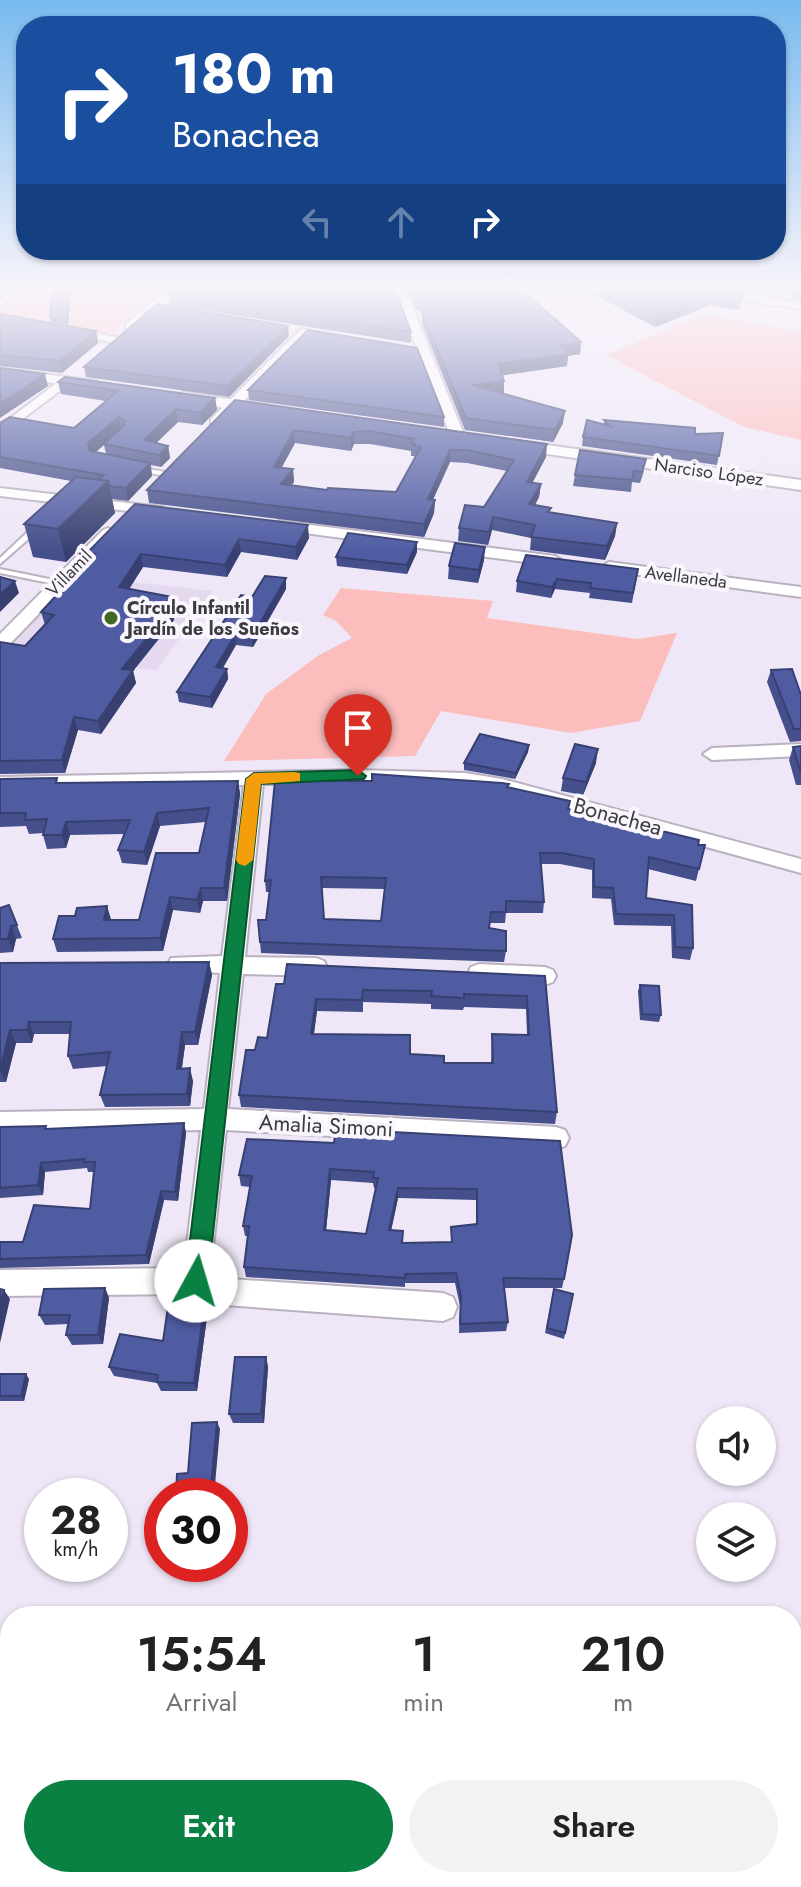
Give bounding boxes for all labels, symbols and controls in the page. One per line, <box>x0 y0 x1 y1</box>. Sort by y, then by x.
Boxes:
text: 180 m <box>172 33 335 114</box>
icon: right <box>40 48 144 152</box>
text: Bonachea <box>172 108 320 160</box>
icon: left <box>295 200 339 244</box>
icon: ahead <box>379 200 423 244</box>
icon: right <box>463 200 507 244</box>
street label: Narciso López <box>653 451 766 493</box>
street label: Villamil <box>40 544 98 602</box>
street label: Avellaneda <box>643 559 729 595</box>
place label: Círculo Infantil Jardín de los Sueños <box>124 595 299 642</box>
marker: Círculo Infantil Jardín de los Sueños <box>102 609 120 627</box>
pin <box>324 694 392 776</box>
icon: arrive <box>336 706 380 750</box>
street label: Bonachea <box>570 789 666 843</box>
street label: Amalia Simoni <box>258 1106 394 1144</box>
position arrow <box>154 1239 238 1323</box>
map controls <box>696 1406 776 1582</box>
button: sound <box>696 1406 776 1486</box>
speed limit sign: 30 <box>144 1478 248 1582</box>
text: 28 <box>50 1491 102 1549</box>
button: layers <box>696 1502 776 1582</box>
text: km/h <box>53 1535 99 1564</box>
text: 15:54 <box>137 1620 267 1689</box>
text: 1 <box>412 1620 435 1689</box>
text: 210 <box>581 1620 665 1689</box>
text: Arrival <box>166 1683 238 1721</box>
text: min <box>403 1683 444 1721</box>
text: m <box>613 1683 633 1721</box>
button: Exit <box>24 1780 393 1872</box>
button: Share <box>409 1780 778 1872</box>

